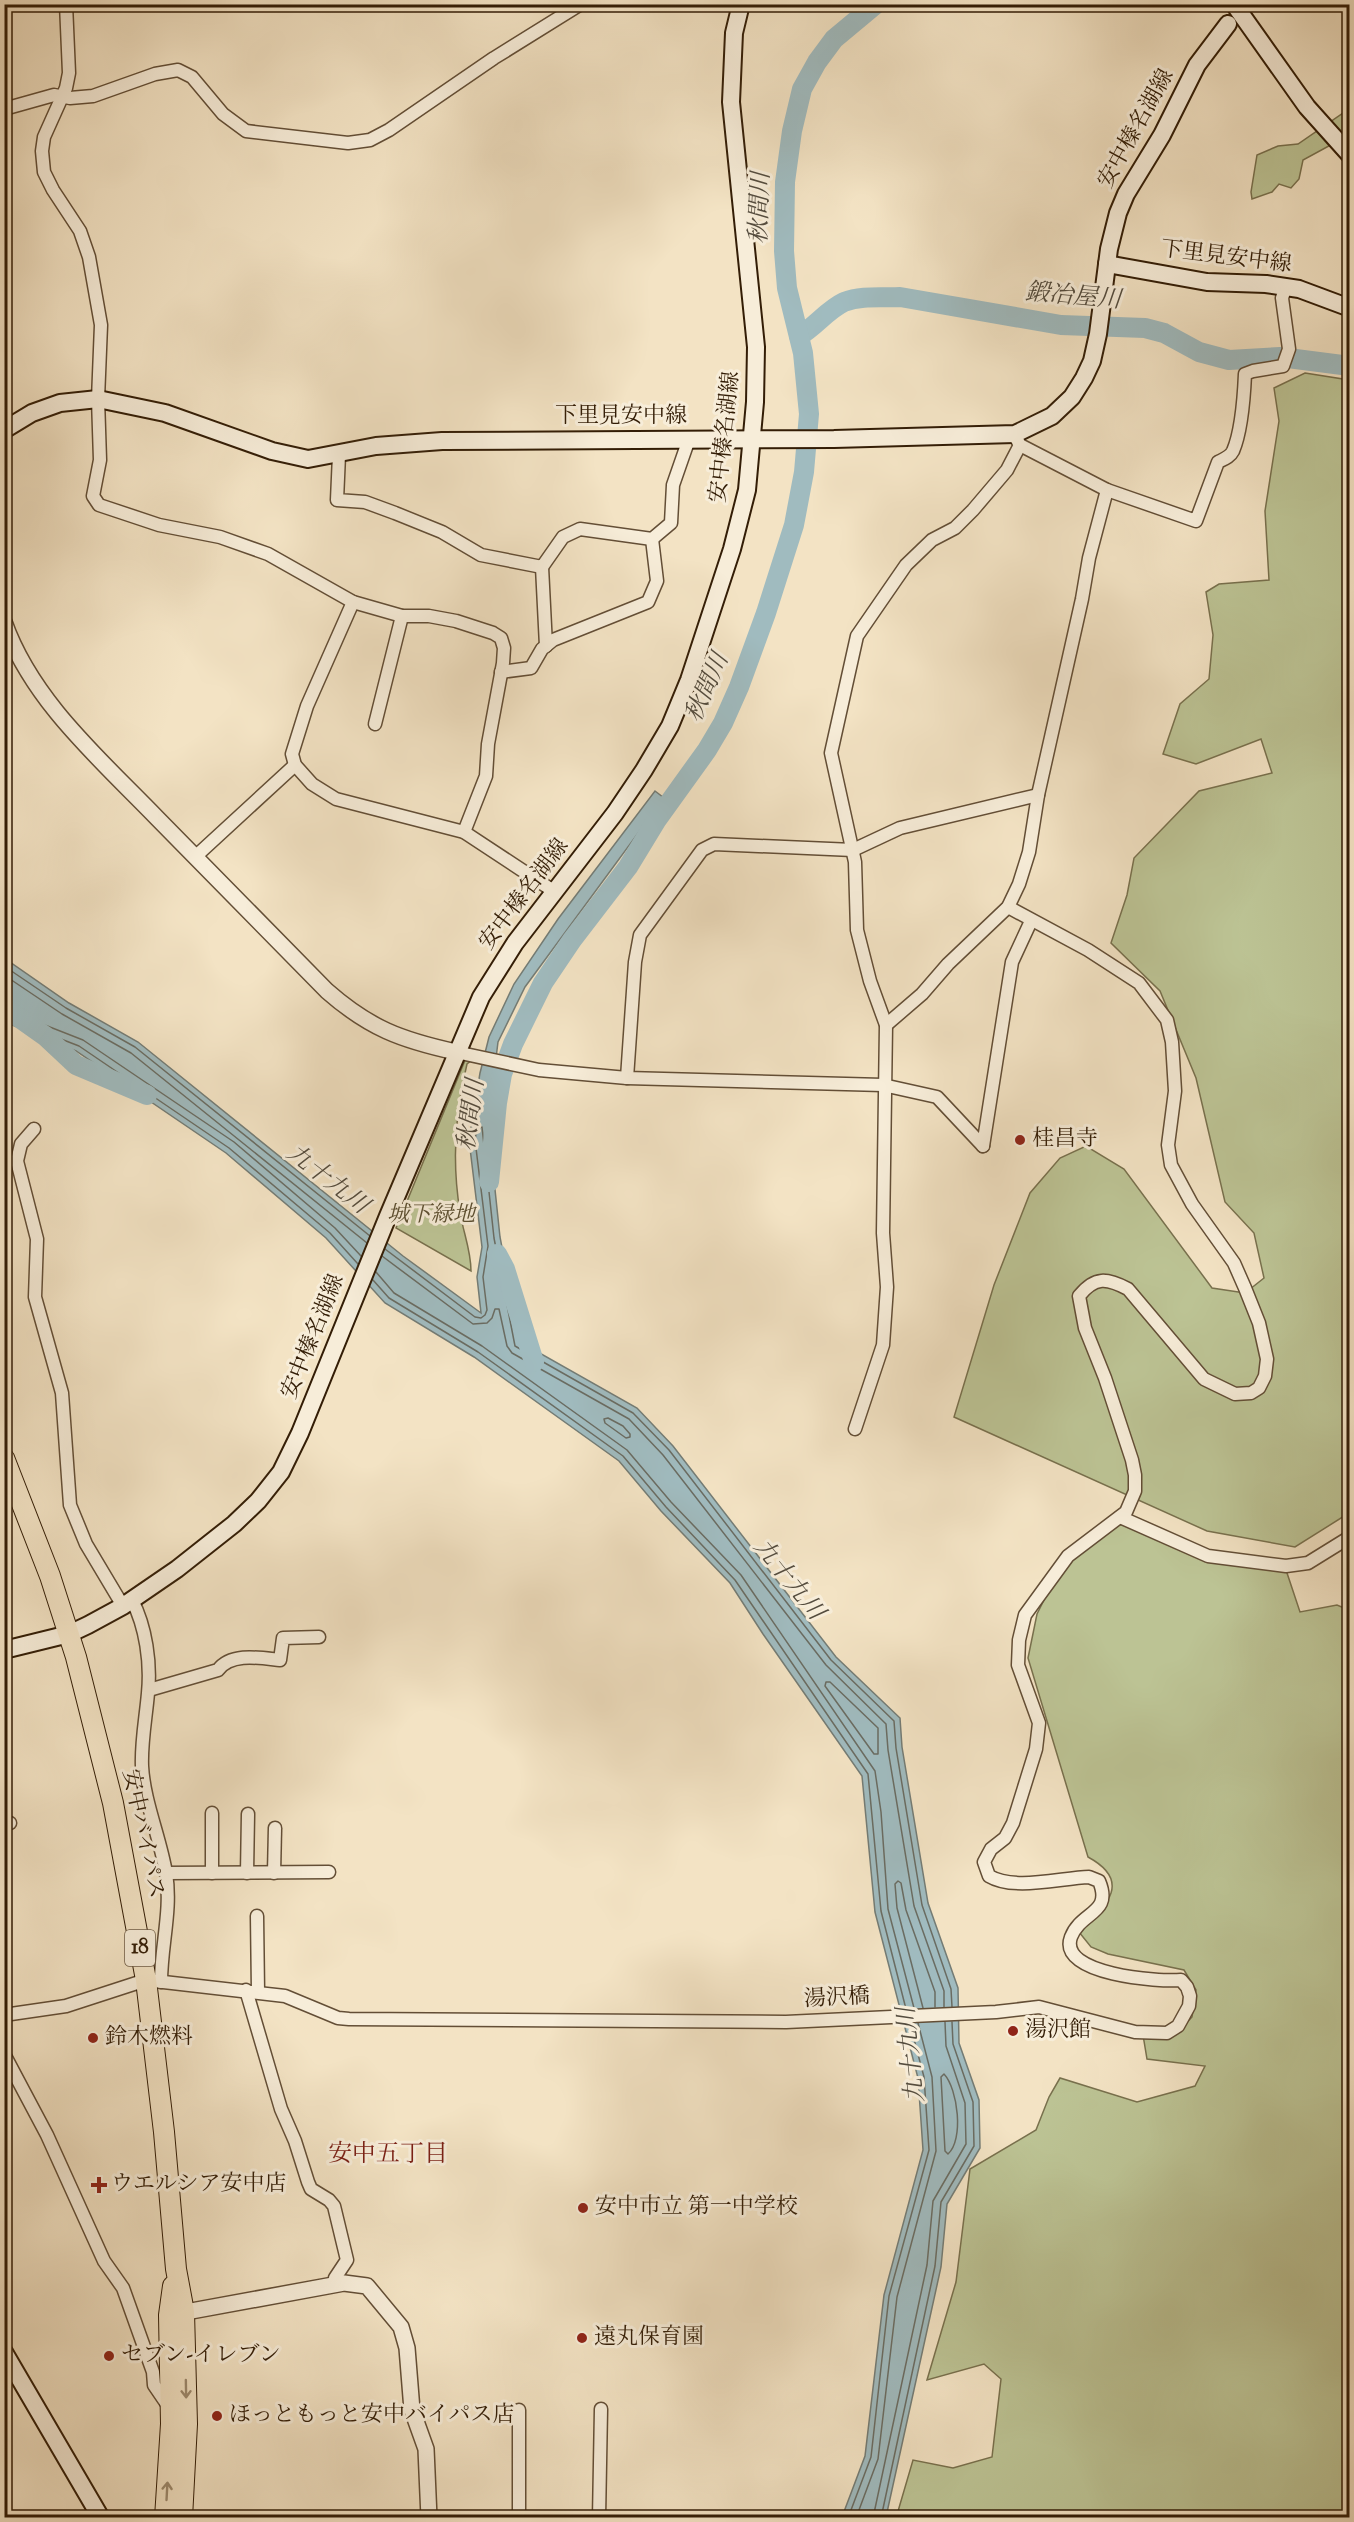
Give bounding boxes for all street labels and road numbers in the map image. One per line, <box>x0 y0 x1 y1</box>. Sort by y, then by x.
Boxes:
street label: 安中榛名湖線 <box>1091 64 1183 194</box>
street label: 下里見安中線 <box>1159 234 1293 282</box>
street label: 安中榛名湖線 <box>703 370 749 504</box>
street label: 下里見安中線 <box>555 401 687 433</box>
street label: 安中榛名湖線 <box>472 833 578 957</box>
street label: 安中榛名湖線 <box>274 1270 354 1404</box>
street label: 安中バイパス <box>113 1766 171 1902</box>
road number: 18 <box>125 1930 155 1966</box>
street label: 湯沢橋 <box>803 1981 871 2017</box>

